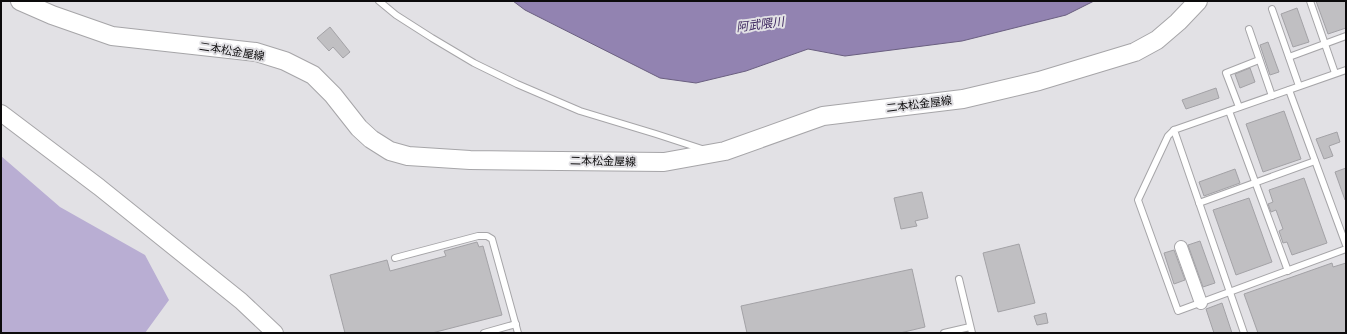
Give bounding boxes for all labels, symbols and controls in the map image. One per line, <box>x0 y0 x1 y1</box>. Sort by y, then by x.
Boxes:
water label: 阿武隈川 <box>735 13 787 34</box>
street label: 二本松金屋線 <box>198 39 266 63</box>
street label: 二本松金屋線 <box>885 93 953 115</box>
street label: 二本松金屋線 <box>570 153 636 169</box>

